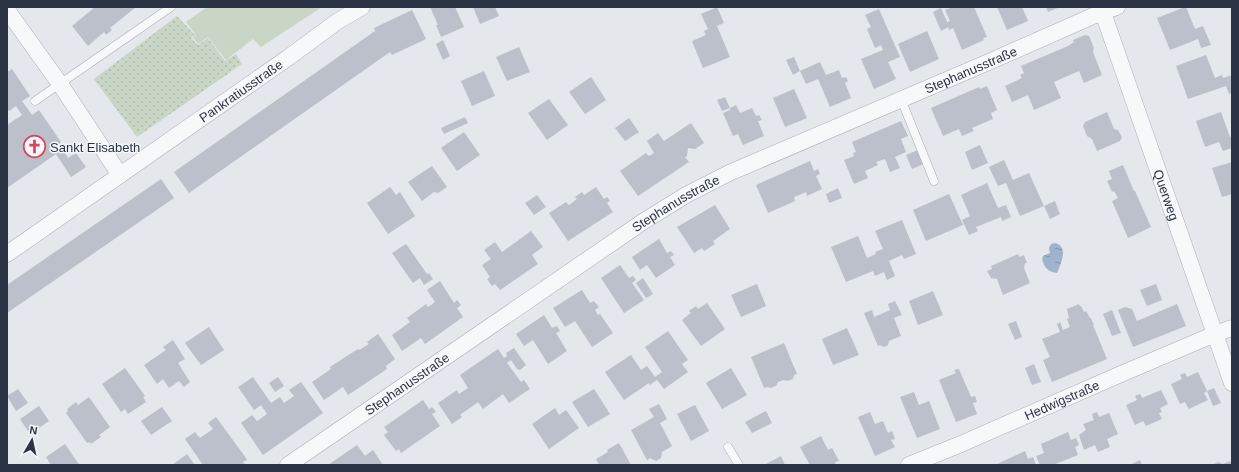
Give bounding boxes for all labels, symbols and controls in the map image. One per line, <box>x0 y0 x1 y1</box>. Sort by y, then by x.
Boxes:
street label: Stephanusstraße <box>922 43 1019 96</box>
street label: Pankratiusstraße <box>196 56 285 125</box>
church icon: Sankt Elisabeth <box>21 134 47 160</box>
place label: Sankt Elisabeth <box>50 140 140 155</box>
street label: Querweg <box>1151 168 1182 222</box>
street label: Stephanusstraße <box>629 172 722 235</box>
street label: Stephanusstraße <box>362 349 452 418</box>
street label: Hedwigstraße <box>1022 377 1101 423</box>
north arrow <box>12 420 52 460</box>
text: N <box>29 424 38 437</box>

